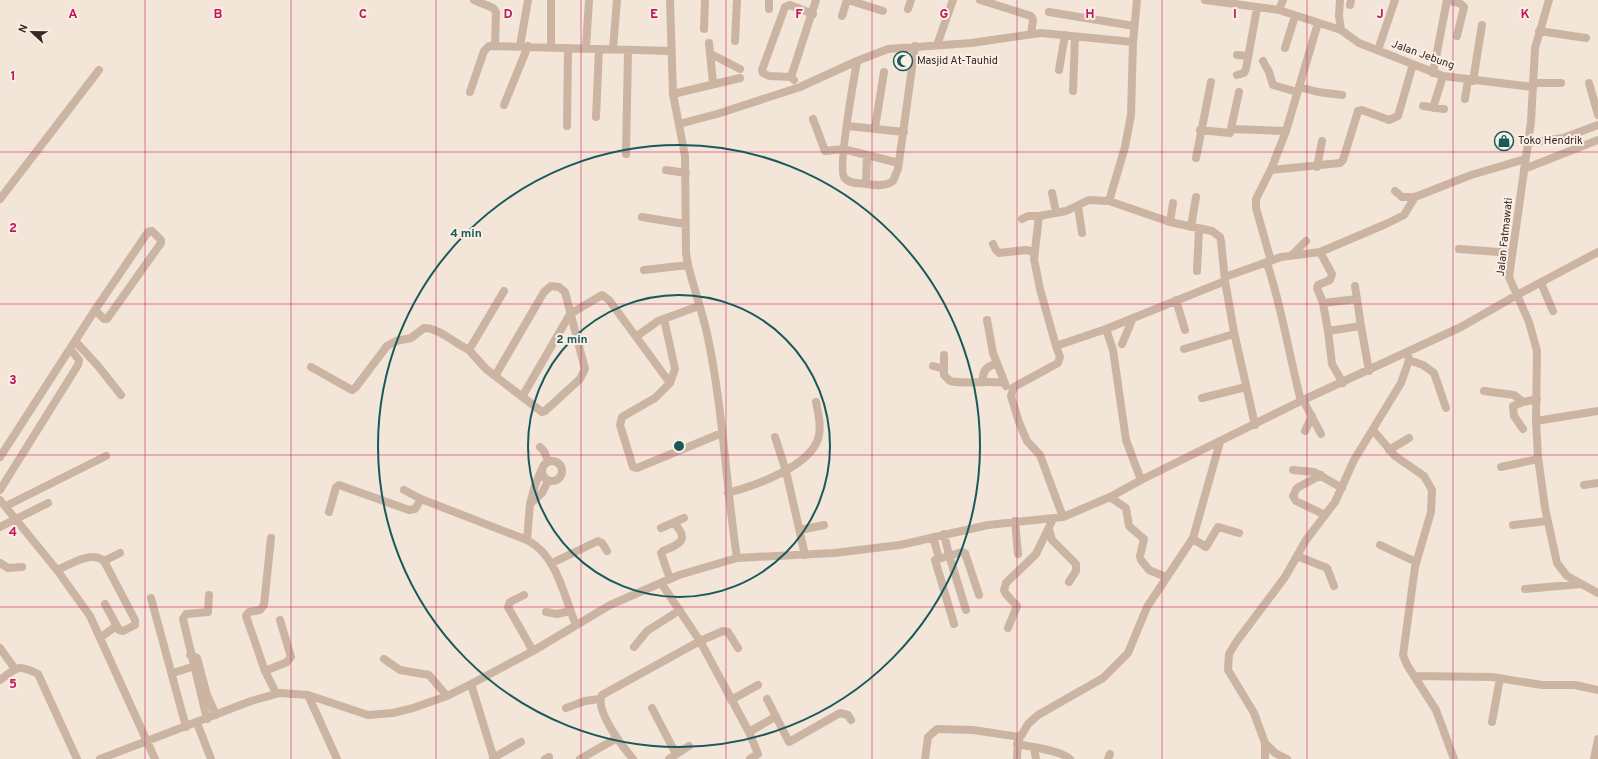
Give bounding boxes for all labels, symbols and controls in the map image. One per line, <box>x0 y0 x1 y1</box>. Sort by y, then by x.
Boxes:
text: A <box>68 7 78 23</box>
text: B <box>214 7 223 23</box>
text: C <box>359 7 367 23</box>
text: D <box>503 7 513 23</box>
text: E <box>650 7 658 23</box>
text: F <box>795 7 803 23</box>
text: G <box>940 7 949 23</box>
text: H <box>1085 7 1095 23</box>
text: I <box>1233 7 1237 23</box>
text: J <box>1376 7 1384 23</box>
text: K <box>1520 7 1530 23</box>
north arrow <box>12 12 52 52</box>
text: N <box>16 22 32 35</box>
street label: Jalan Jebung <box>1389 37 1457 73</box>
mosque icon: Masjid At-Tauhid <box>892 50 914 72</box>
place label: Masjid At-Tauhid <box>917 54 998 68</box>
text: 1 <box>10 69 16 85</box>
shop icon: Toko Hendrik <box>1493 130 1515 152</box>
place label: Toko Hendrik <box>1518 134 1583 148</box>
street label: Jalan Fatmawati <box>1494 197 1516 277</box>
text: 2 <box>9 221 17 237</box>
text: 4 min <box>450 226 482 242</box>
text: 2 min <box>556 332 588 348</box>
text: 3 <box>9 373 17 389</box>
centre of rings <box>672 439 686 453</box>
text: 4 <box>9 525 17 541</box>
text: 5 <box>9 677 17 693</box>

